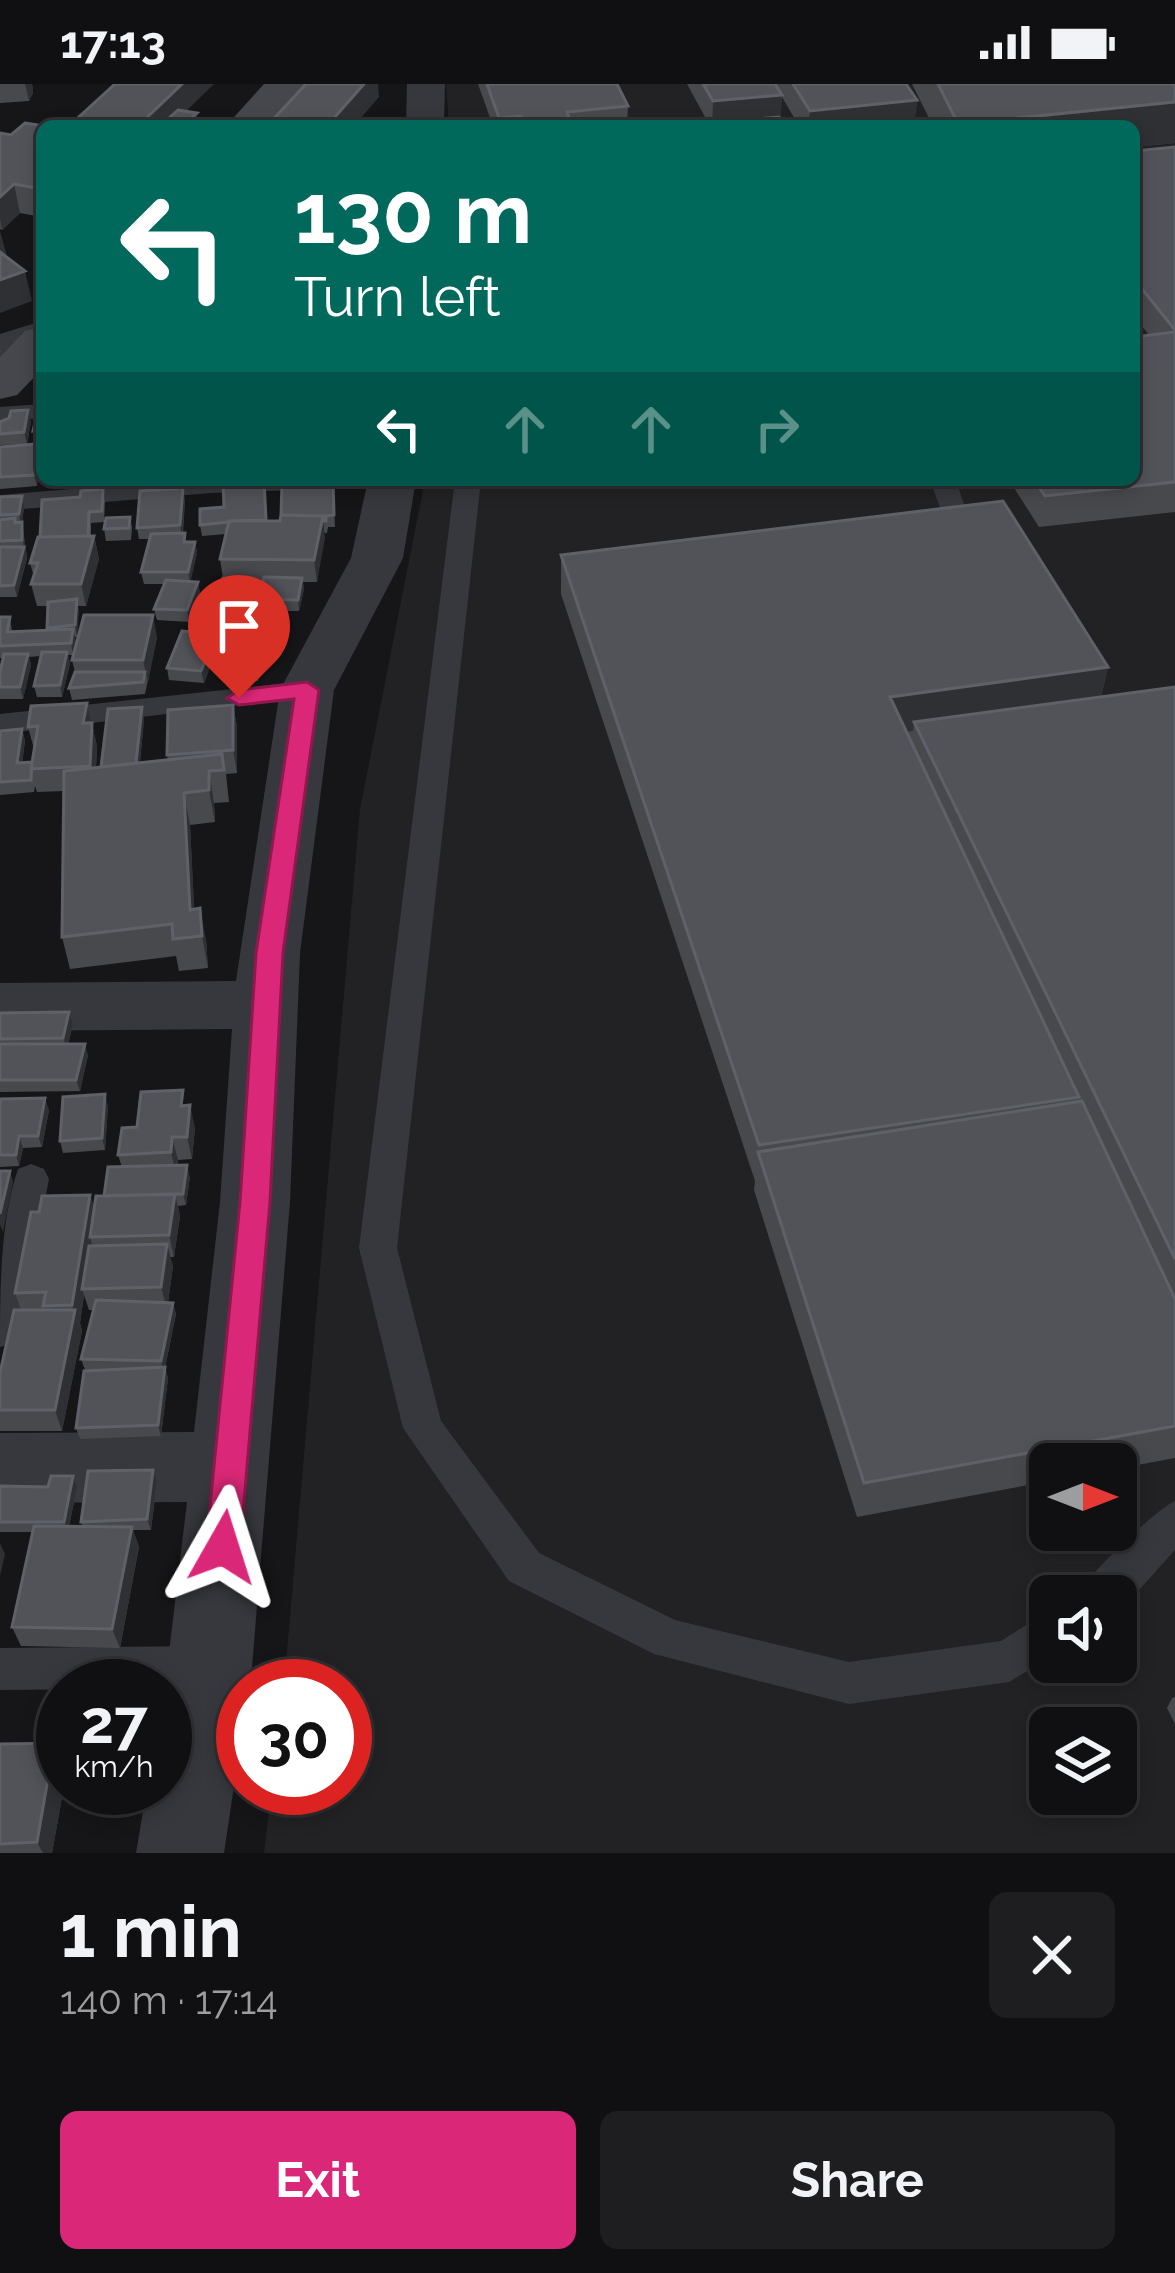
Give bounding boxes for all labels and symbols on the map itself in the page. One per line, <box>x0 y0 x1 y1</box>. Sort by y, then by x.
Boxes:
pin <box>188 575 290 698</box>
north arrow <box>1029 1443 1137 1551</box>
position arrow <box>160 1484 286 1610</box>
speed limit sign: 30 <box>216 1659 372 1815</box>

